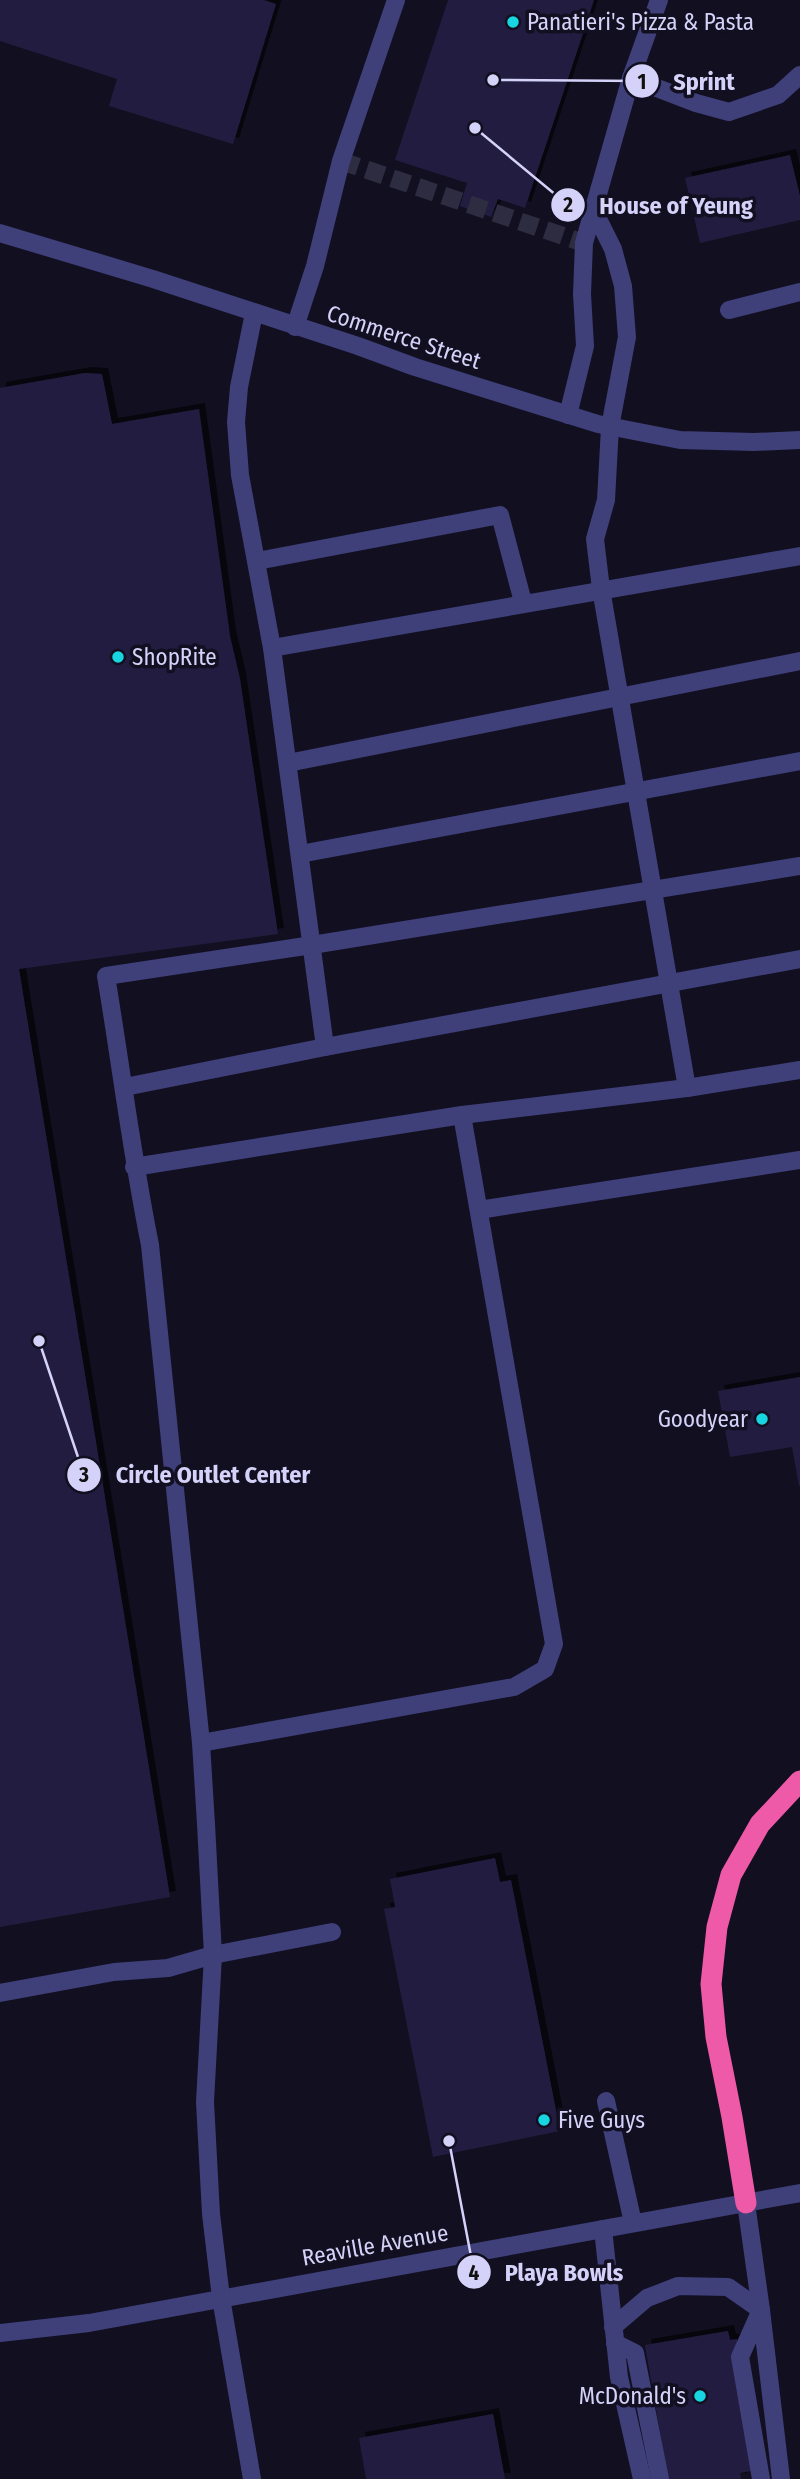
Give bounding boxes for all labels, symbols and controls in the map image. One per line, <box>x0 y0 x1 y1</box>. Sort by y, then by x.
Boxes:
place label: Panatieri's Pizza & Pasta <box>527 8 754 36</box>
marker: Panatieri's Pizza & Pasta <box>505 14 521 30</box>
callout: Sprint <box>624 59 749 104</box>
text: Sprint <box>673 68 735 96</box>
text: 1 <box>638 69 646 95</box>
callout: House of Yeung <box>550 183 767 228</box>
text: 2 <box>562 192 573 218</box>
text: House of Yeung <box>599 192 753 220</box>
street label: Commerce Street <box>324 299 485 375</box>
place label: ShopRite <box>132 643 217 671</box>
marker: ShopRite <box>110 649 126 665</box>
place label: Goodyear <box>658 1405 748 1433</box>
marker: Goodyear <box>754 1411 770 1427</box>
callout: Circle Outlet Center <box>67 1452 324 1497</box>
text: Circle Outlet Center <box>116 1461 311 1489</box>
text: 3 <box>78 1462 89 1488</box>
place label: Five Guys <box>558 2106 645 2134</box>
marker: Five Guys <box>536 2112 552 2128</box>
street label: Reaville Avenue <box>300 2218 450 2272</box>
callout: Playa Bowls <box>456 2250 638 2295</box>
text: Playa Bowls <box>505 2259 624 2287</box>
text: 4 <box>469 2260 480 2286</box>
place label: McDonald's <box>579 2382 686 2410</box>
marker: McDonald's <box>692 2388 708 2404</box>

